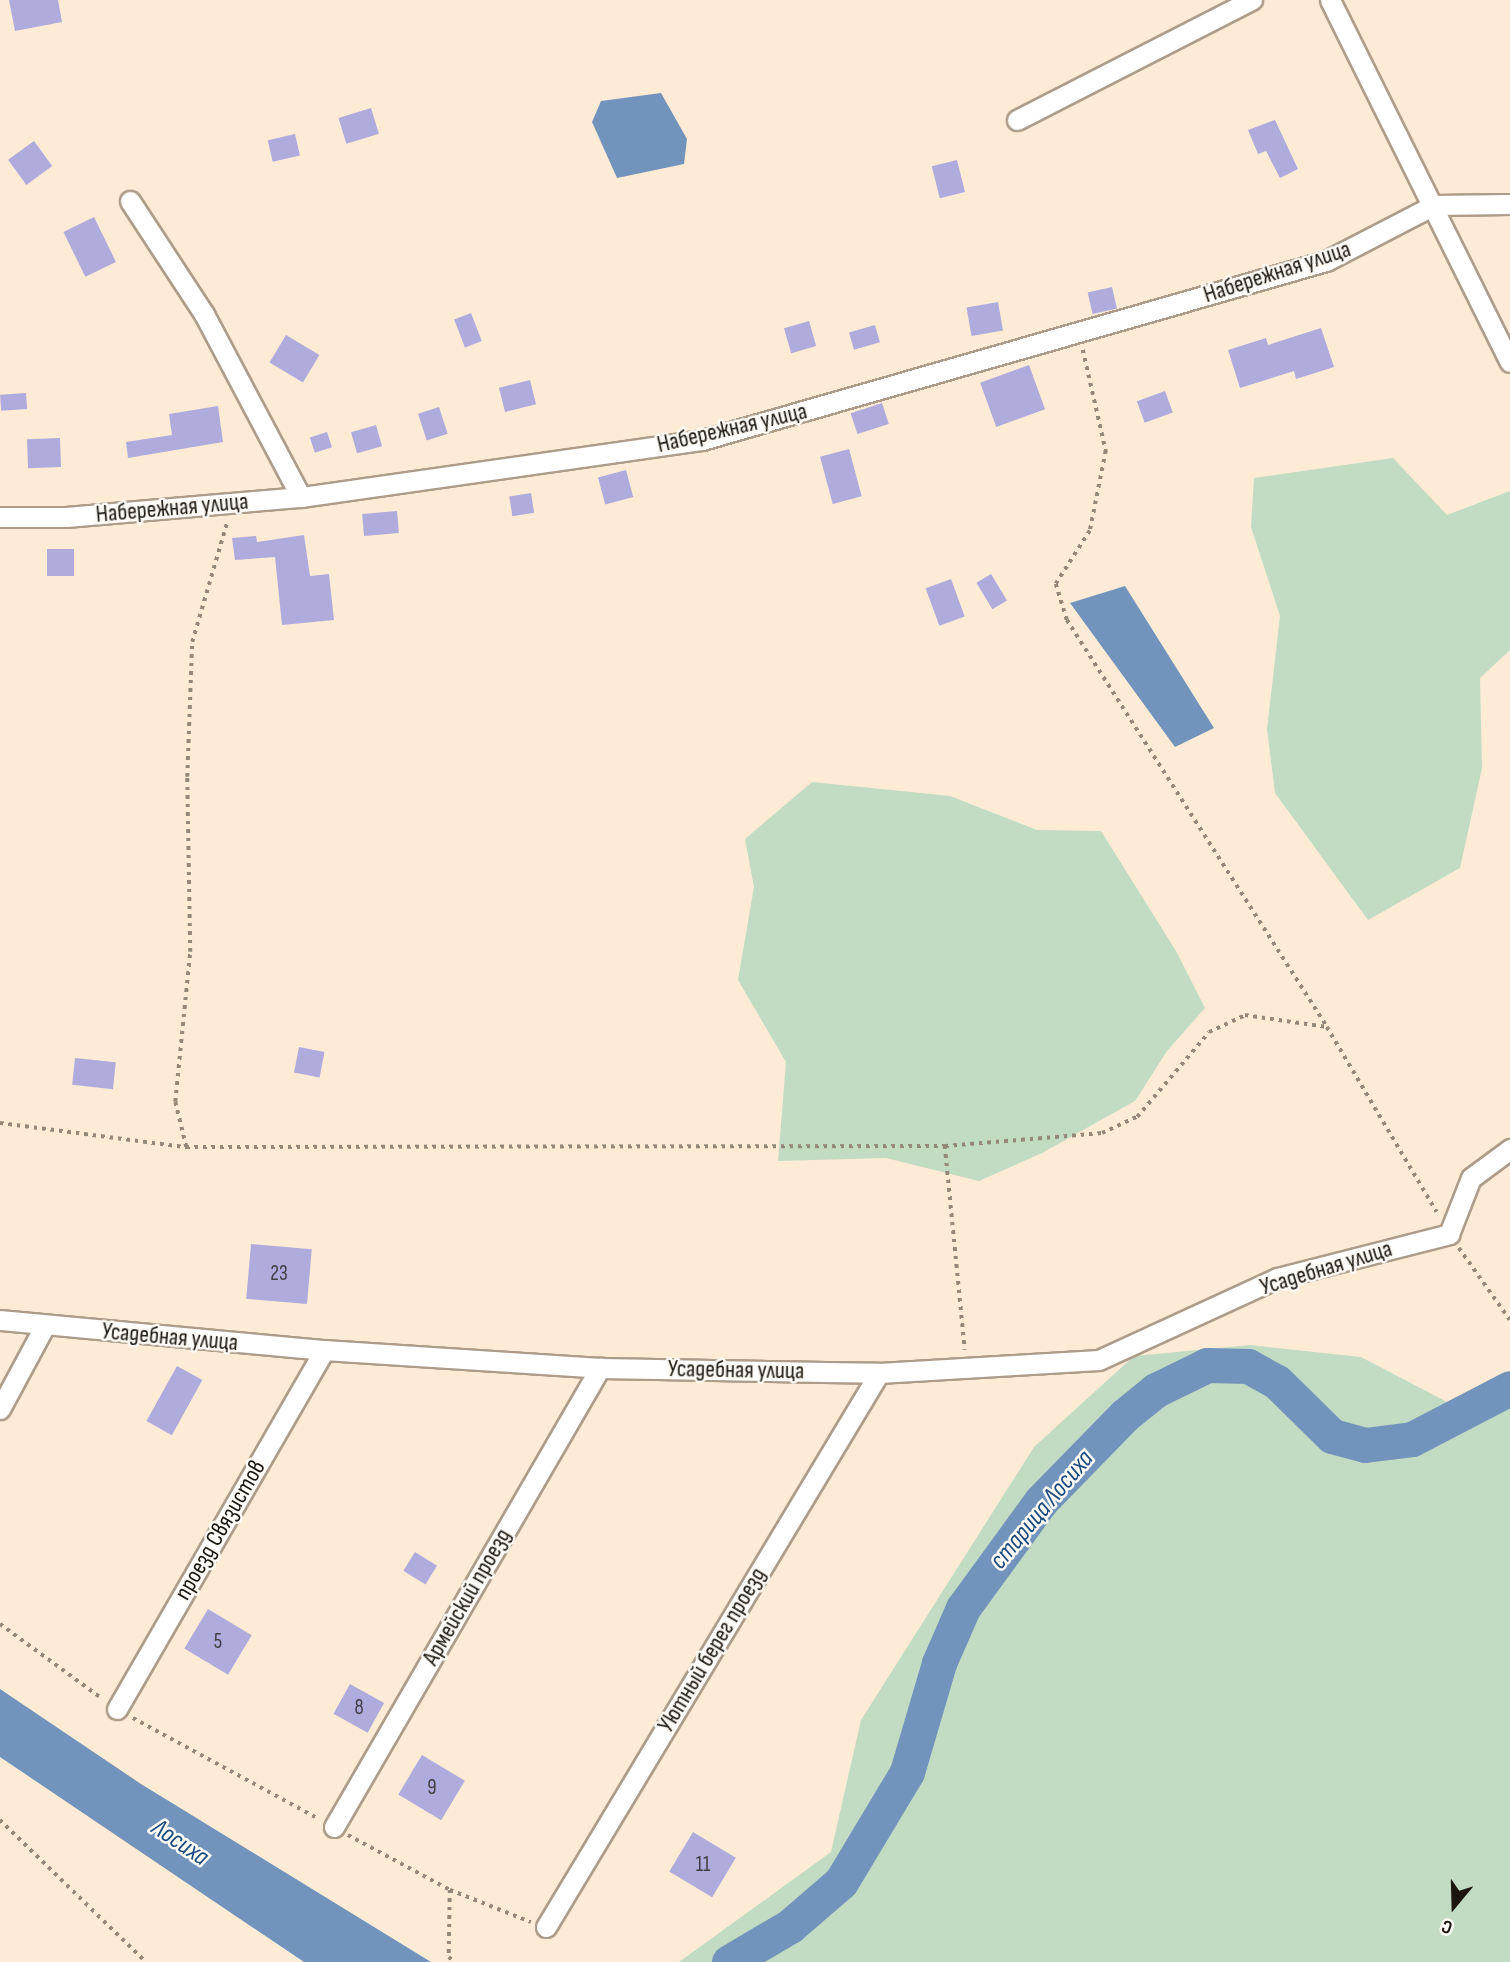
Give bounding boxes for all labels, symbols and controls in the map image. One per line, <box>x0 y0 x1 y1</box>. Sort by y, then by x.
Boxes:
street label: Набережная улица <box>1200 235 1354 309</box>
street label: Набережная улица <box>654 397 810 459</box>
street label: Набережная улица <box>95 487 249 529</box>
street label: Усадебная улица <box>1257 1234 1395 1302</box>
house number: 23 <box>270 1261 288 1287</box>
street label: Усадебная улица <box>101 1317 239 1357</box>
street label: Усадебная улица <box>668 1354 804 1386</box>
water label: старица Лосиха <box>983 1444 1101 1576</box>
street label: проезд Связистов <box>168 1455 272 1605</box>
street label: Армейский проезд <box>416 1524 518 1670</box>
street label: Уютный берег проезд <box>652 1562 772 1738</box>
house number: 5 <box>214 1629 222 1655</box>
house number: 8 <box>354 1695 364 1721</box>
house number: 9 <box>427 1775 437 1801</box>
water label: Лосиха <box>146 1813 214 1873</box>
house number: 11 <box>696 1852 710 1878</box>
north arrow <box>1419 1871 1489 1941</box>
text: С <box>1439 1914 1455 1939</box>

